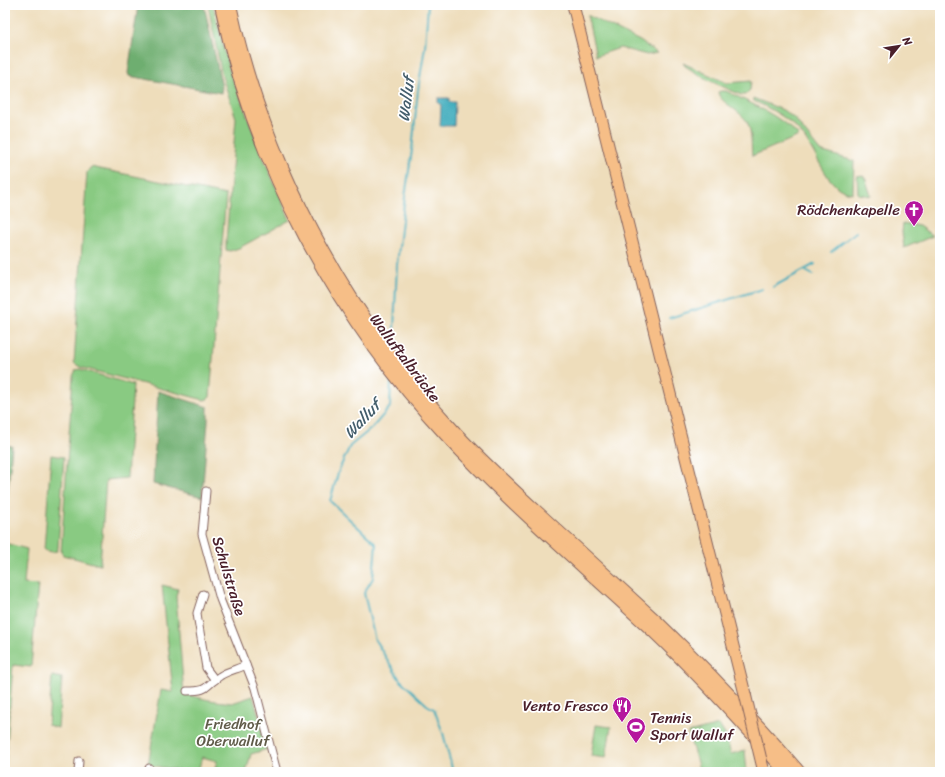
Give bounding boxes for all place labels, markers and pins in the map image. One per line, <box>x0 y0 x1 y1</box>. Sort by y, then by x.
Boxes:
place label: Rödchenkapelle <box>797 197 900 223</box>
church icon: Rödchenkapelle <box>903 199 925 227</box>
place label: Vento Fresco <box>523 693 608 719</box>
restaurant icon: Vento Fresco <box>611 695 633 723</box>
place label: Tennis Sport Walluf <box>650 705 735 748</box>
sports icon: Tennis Sport Walluf <box>625 716 647 744</box>

